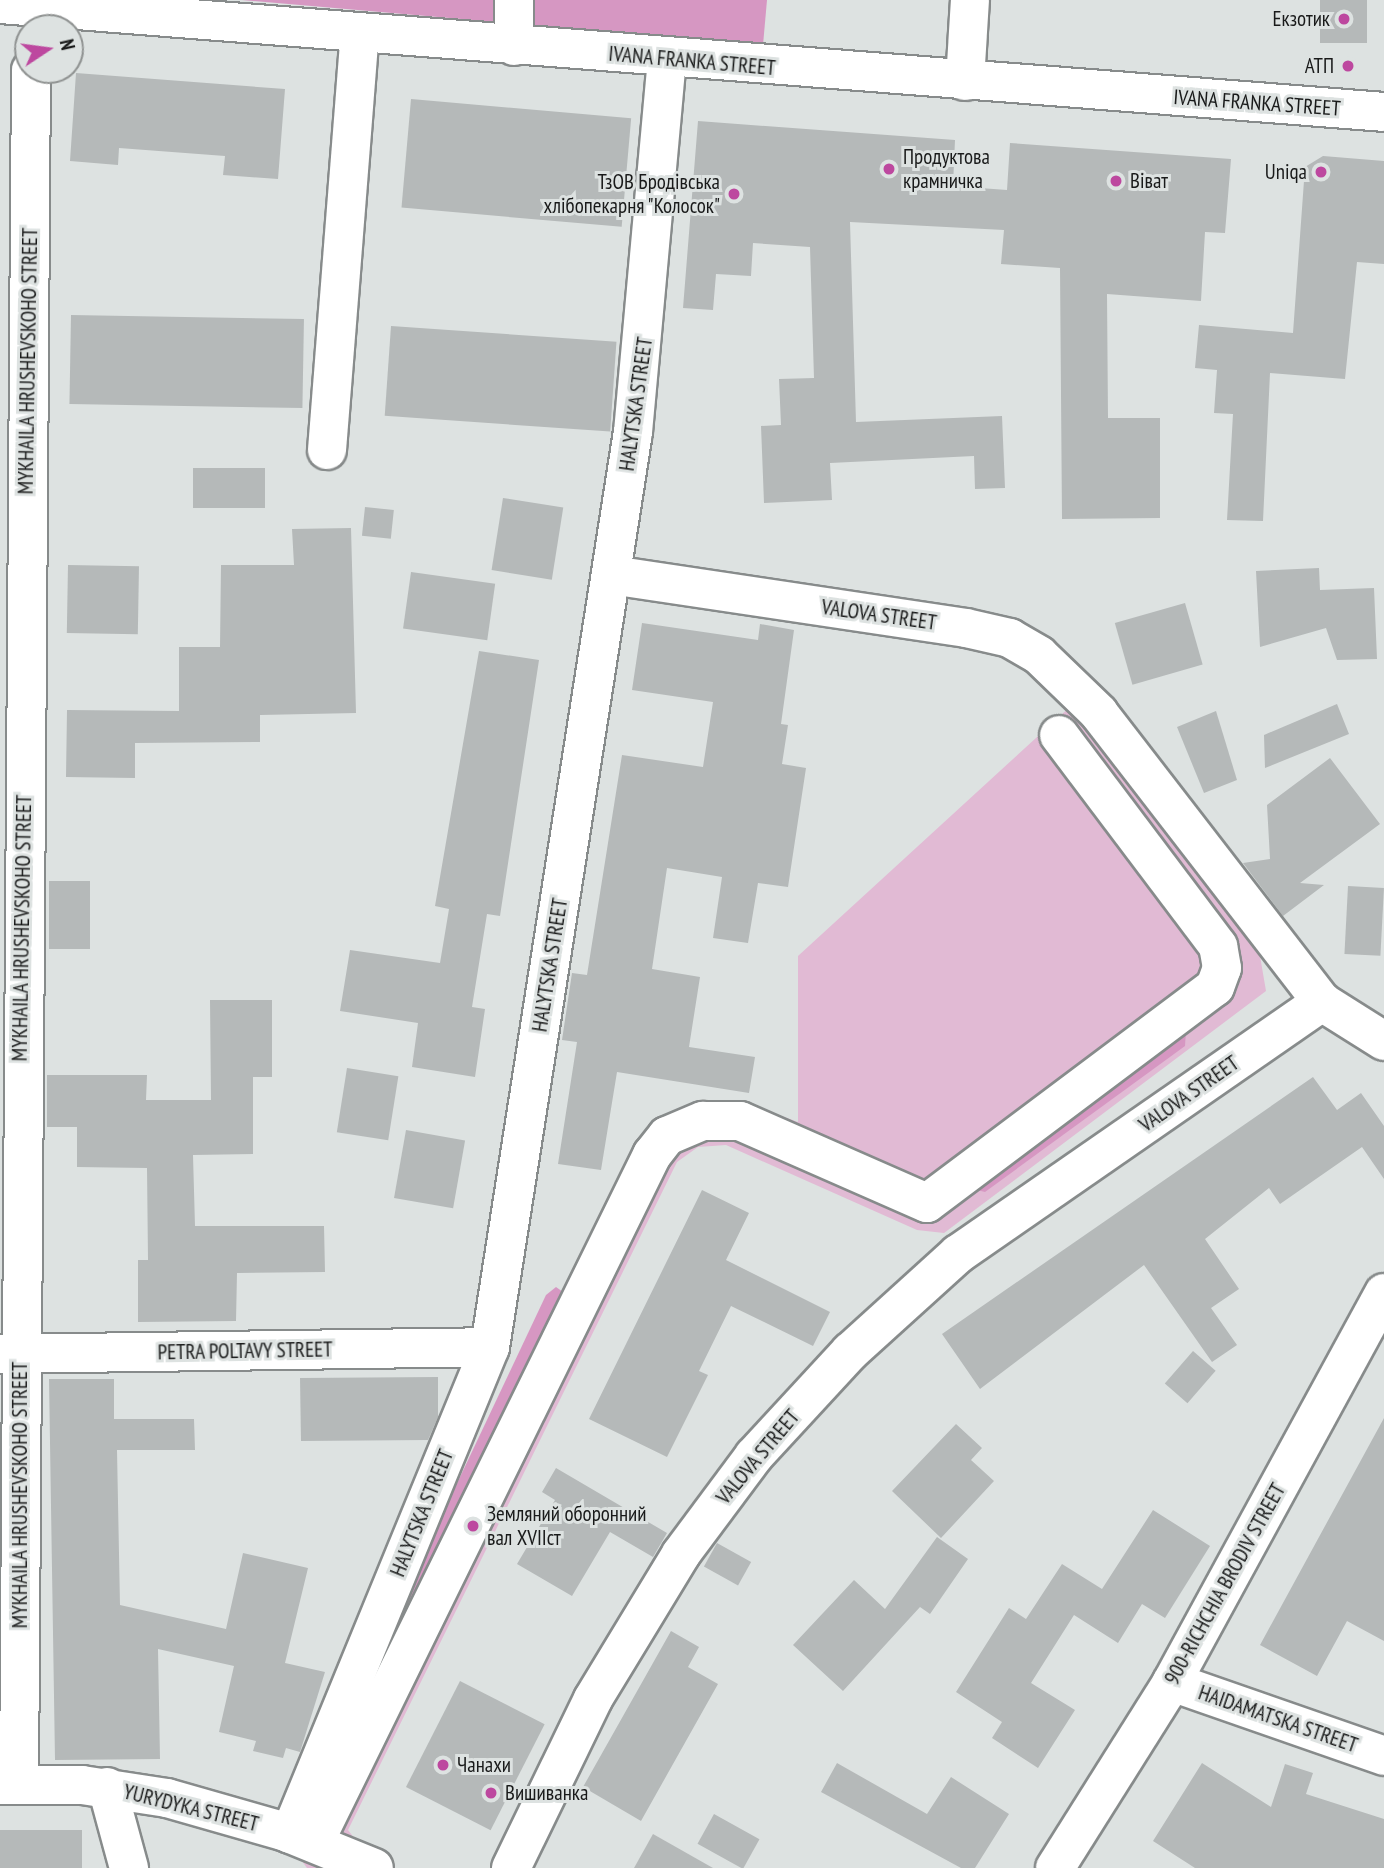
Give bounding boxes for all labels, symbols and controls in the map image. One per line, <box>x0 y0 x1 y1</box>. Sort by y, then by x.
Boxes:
place label: Екзотик <box>1273 6 1330 32</box>
marker: Екзотик <box>1336 11 1352 27</box>
north arrow <box>14 14 84 84</box>
text: N <box>55 37 80 52</box>
street label: IVANA FRANKA STREET <box>607 41 777 81</box>
place label: АТП <box>1305 53 1334 79</box>
marker: АТП <box>1340 58 1356 74</box>
street label: IVANA FRANKA STREET <box>1172 85 1342 121</box>
place label: Продуктова крамничка <box>903 144 990 194</box>
place label: Uniqa <box>1265 159 1307 185</box>
marker: Продуктова крамничка <box>881 161 897 177</box>
marker: Uniqa <box>1313 164 1329 180</box>
place label: Віват <box>1130 168 1168 194</box>
place label: ТзОВ Бродівська хлібопекарня "Колосок" <box>542 169 720 219</box>
marker: Віват <box>1108 173 1124 189</box>
marker: ТзОВ Бродівська хлібопекарня "Колосок" <box>726 186 742 202</box>
street label: MYKHAILA HRUSHEVSKOHO STREET <box>13 227 43 495</box>
street label: HALYTSKA STREET <box>614 335 658 473</box>
street label: VALOVA STREET <box>820 594 938 636</box>
street label: MYKHAILA HRUSHEVSKOHO STREET <box>7 794 37 1062</box>
street label: HALYTSKA STREET <box>527 896 573 1034</box>
street label: VALOVA STREET <box>1134 1050 1244 1138</box>
street label: PETRA POLTAVY STREET <box>157 1337 333 1365</box>
street label: MYKHAILA HRUSHEVSKOHO STREET <box>7 1361 33 1629</box>
street label: VALOVA STREET <box>711 1404 805 1510</box>
street label: HALYTSKA STREET <box>385 1445 459 1581</box>
street label: 900-RICHCHIA BRODIV STREET <box>1159 1478 1291 1690</box>
place label: Земляний оборонний вал XVIIст <box>487 1501 647 1551</box>
marker: Земляний оборонний вал XVIIст <box>465 1518 481 1534</box>
street label: HAIDAMATSKA STREET <box>1195 1680 1361 1758</box>
place label: Чанахи <box>457 1752 511 1778</box>
marker: Чанахи <box>435 1757 451 1773</box>
street label: YURYDYKA STREET <box>120 1779 262 1837</box>
place label: Вишиванка <box>505 1780 588 1806</box>
marker: Вишиванка <box>483 1785 499 1801</box>

